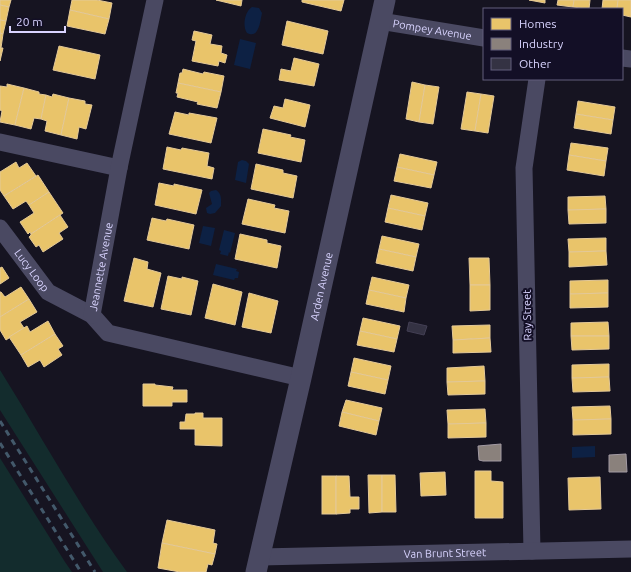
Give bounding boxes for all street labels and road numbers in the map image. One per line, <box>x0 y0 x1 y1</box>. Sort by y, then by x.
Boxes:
street label: Pompey Avenue <box>392 17 473 42</box>
street label: Jeannette Avenue <box>87 221 115 312</box>
street label: Lucy Loop <box>12 247 52 294</box>
street label: Arden Avenue <box>308 251 335 322</box>
street label: Ray Street <box>521 289 533 341</box>
street label: Van Brunt Street <box>404 546 487 560</box>

